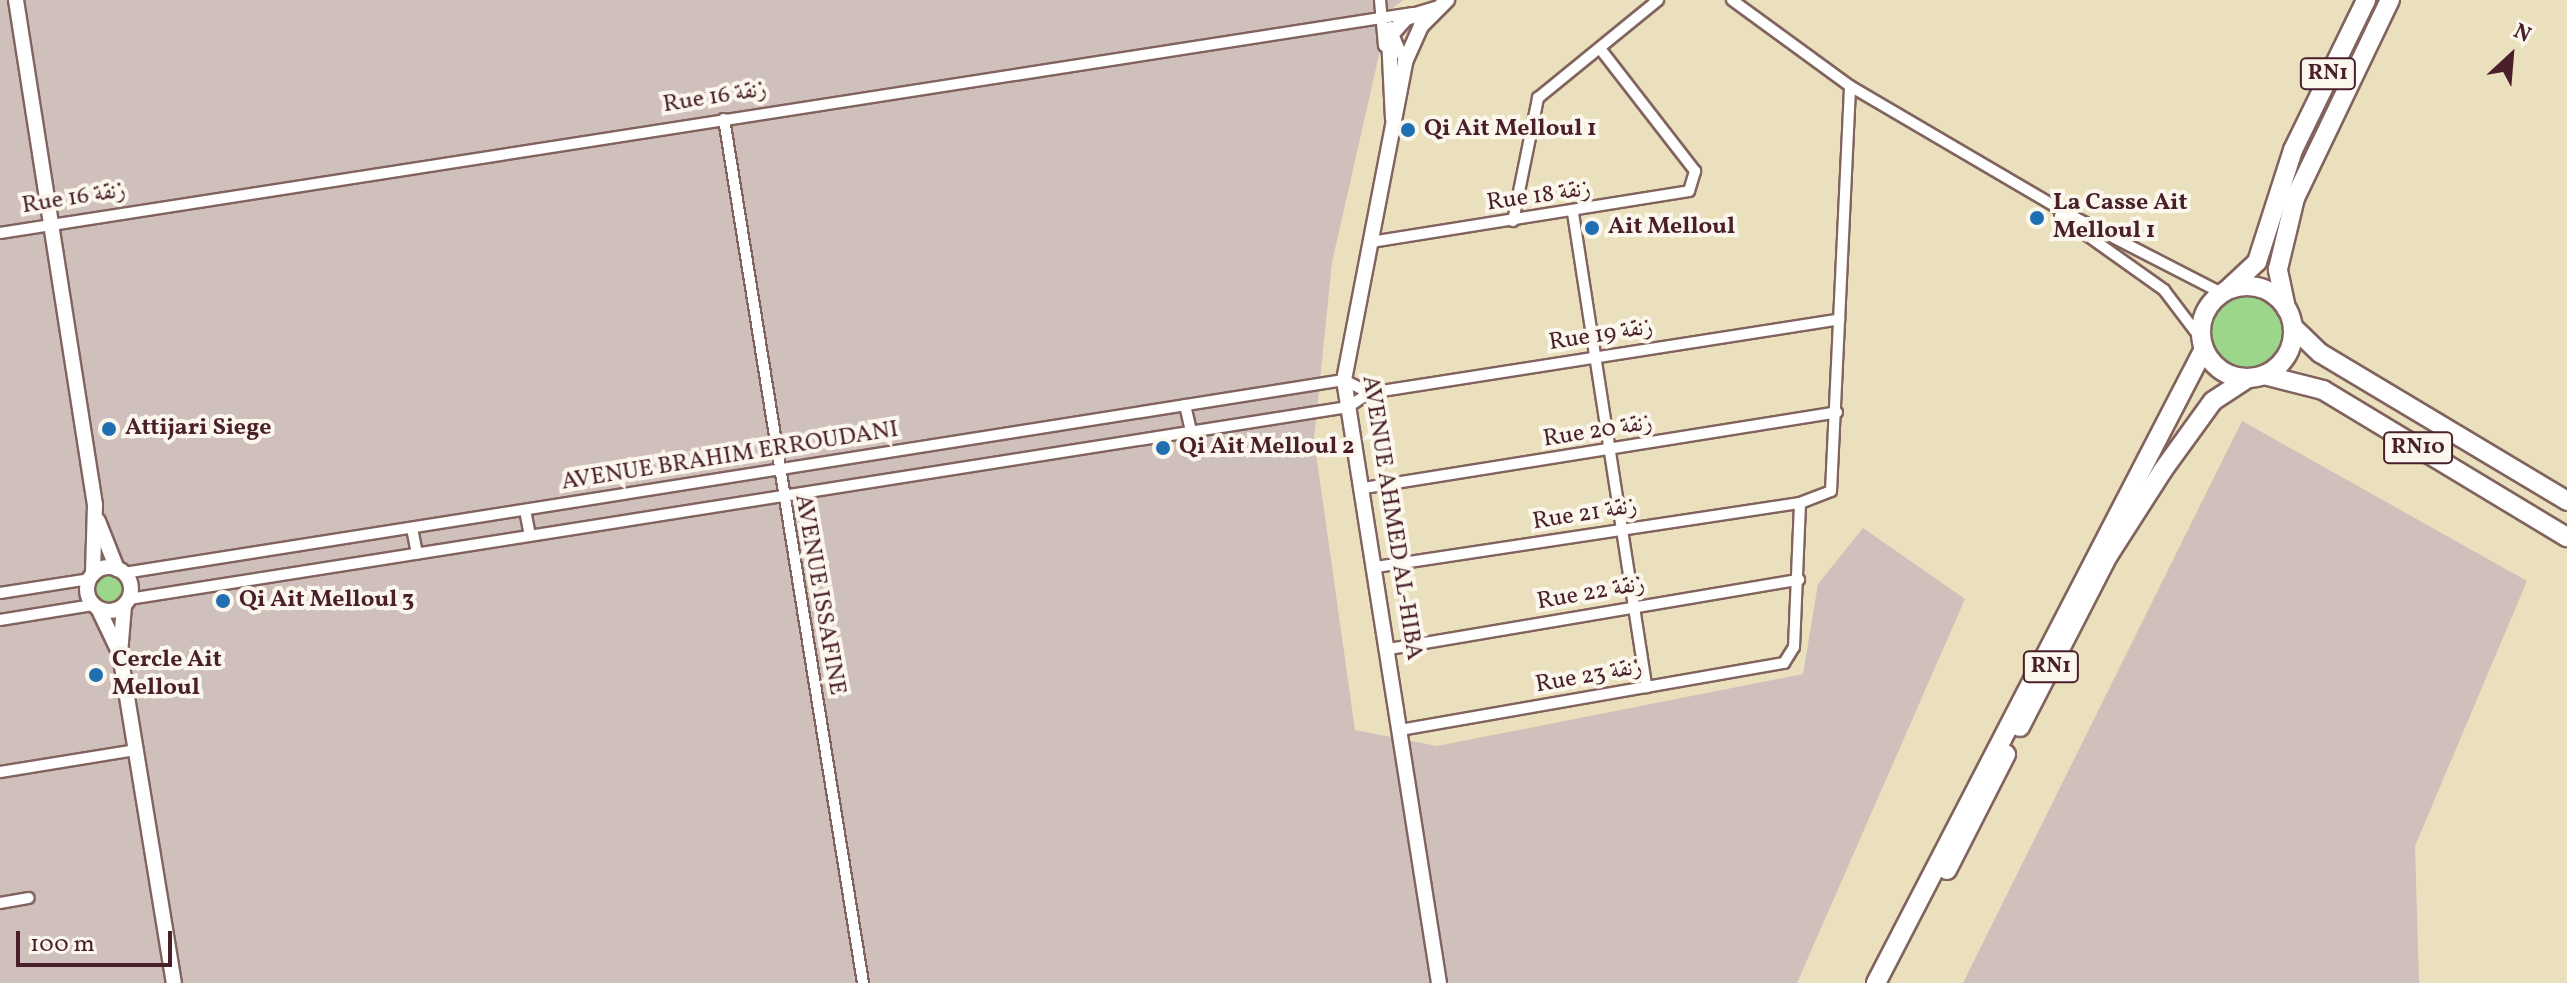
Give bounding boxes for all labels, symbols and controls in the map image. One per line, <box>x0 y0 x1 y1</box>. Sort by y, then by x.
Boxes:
north arrow <box>2471 16 2551 96</box>
text: N <box>2508 17 2536 51</box>
road number: RN1 <box>2298 56 2358 92</box>
street label: Rue 16 زنقة <box>661 76 769 120</box>
place label: Qi Ait Melloul 1 <box>1424 116 1597 144</box>
marker: Qi Ait Melloul 1 <box>1399 121 1417 139</box>
street label: Rue 18 زنقة <box>1485 175 1593 219</box>
street label: Rue 16 زنقة <box>20 177 128 221</box>
place label: La Casse Ait Melloul 1 <box>2053 190 2188 246</box>
marker: La Casse Ait Melloul 1 <box>2028 209 2046 227</box>
place label: Ait Melloul <box>1608 214 1735 242</box>
marker: Ait Melloul <box>1583 219 1601 237</box>
street label: Rue 19 زنقة <box>1547 314 1655 358</box>
street label: AVENUE AHMED AL-HIBA <box>1354 374 1428 662</box>
street label: Rue 20 زنقة <box>1541 409 1655 455</box>
place label: Attijari Siege <box>125 415 272 443</box>
street label: AVENUE BRAHIM ERROUDANI <box>560 416 900 498</box>
marker: Attijari Siege <box>100 420 118 438</box>
road number: RN10 <box>2382 430 2454 466</box>
place label: Qi Ait Melloul 2 <box>1179 434 1355 462</box>
marker: Qi Ait Melloul 2 <box>1154 439 1172 457</box>
street label: AVENUE ISSAFINE <box>787 492 851 698</box>
street label: Rue 21 زنقة <box>1531 493 1639 537</box>
street label: Rue 22 زنقة <box>1535 570 1647 618</box>
place label: Qi Ait Melloul 3 <box>239 587 414 615</box>
marker: Qi Ait Melloul 3 <box>214 592 232 610</box>
place label: Cercle Ait Melloul <box>112 647 222 703</box>
road number: RN1 <box>2021 649 2081 685</box>
street label: Rue 23 زنقة <box>1533 653 1645 701</box>
marker: Cercle Ait Melloul <box>87 666 105 684</box>
scale bar <box>20 915 176 965</box>
text: 100 m <box>30 928 95 962</box>

